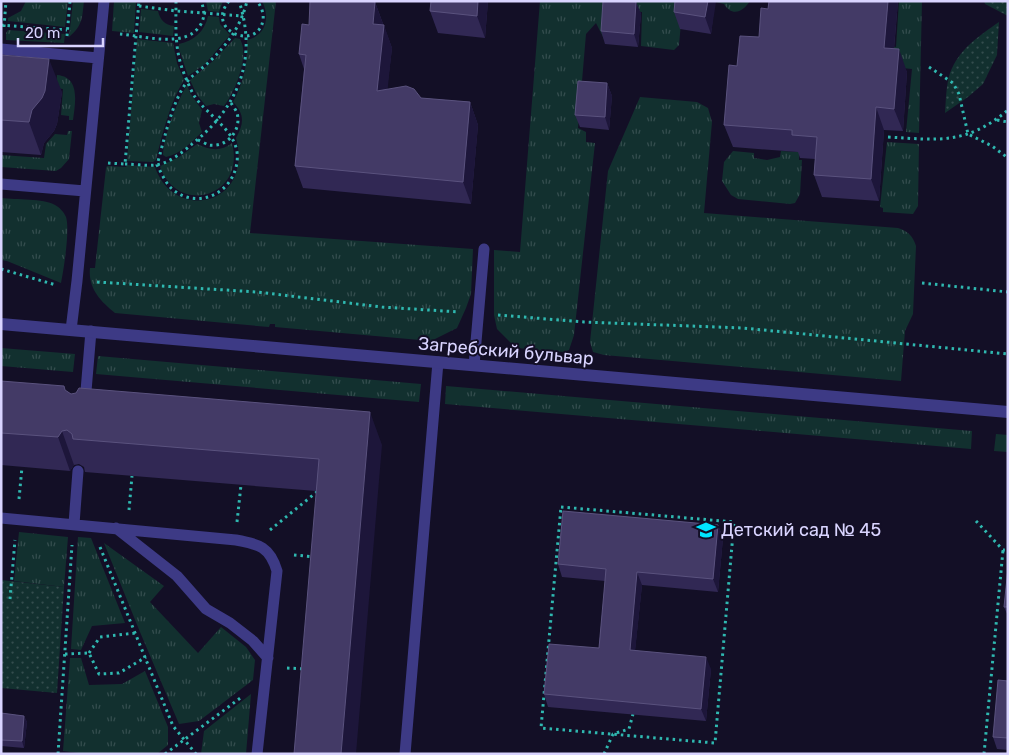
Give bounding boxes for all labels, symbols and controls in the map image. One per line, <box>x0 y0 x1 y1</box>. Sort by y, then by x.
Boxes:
scale bar <box>18 15 102 47</box>
text: 20 m <box>25 24 60 42</box>
street label: Загребский бульвар <box>417 332 595 370</box>
school or university icon: Детский сад № 45 <box>695 519 717 541</box>
place label: Детский сад № 45 <box>721 519 881 541</box>

